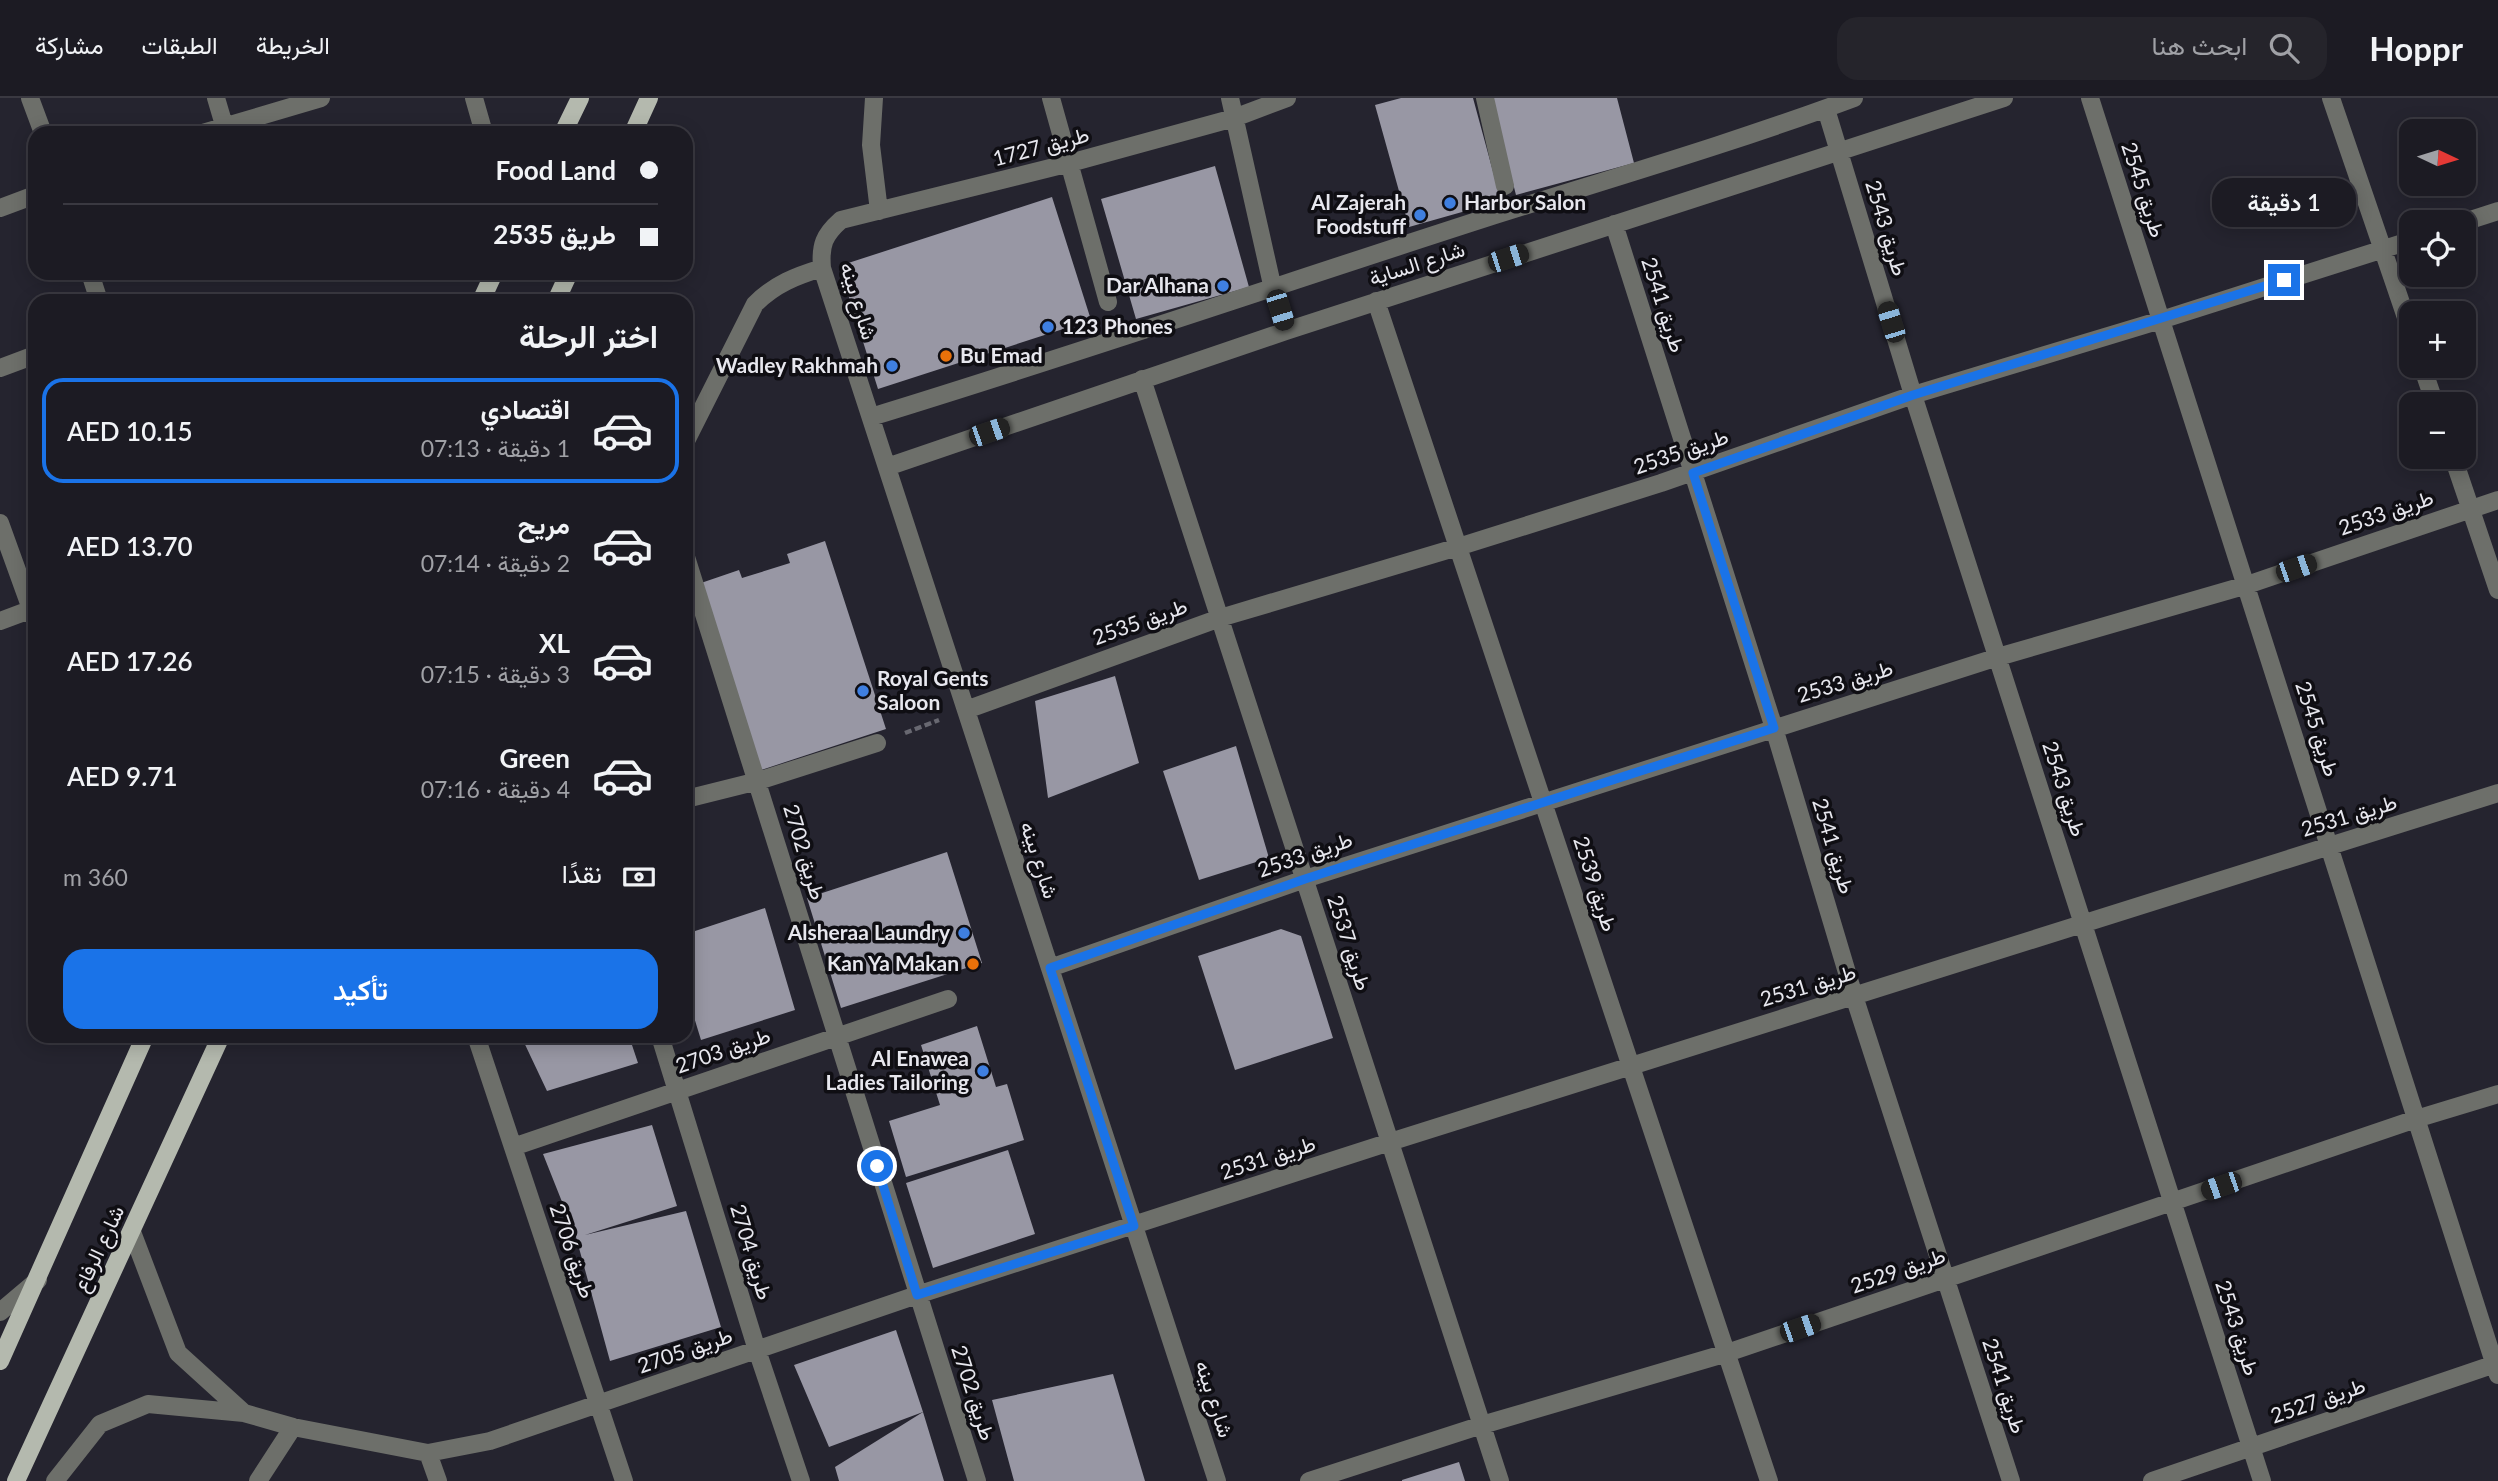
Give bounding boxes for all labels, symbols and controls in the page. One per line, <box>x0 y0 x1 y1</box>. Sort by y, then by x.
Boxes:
search box <box>1837 17 2327 80</box>
text: Hoppr <box>2369 28 2463 68</box>
text: ابحث هنا <box>2151 29 2247 61</box>
icon: search <box>2265 29 2303 67</box>
text: مشاركة <box>35 30 103 59</box>
text: الطبقات <box>141 30 218 59</box>
text: الخريطة <box>256 30 330 59</box>
north arrow <box>2399 119 2476 196</box>
map controls <box>2399 119 2476 469</box>
street label: طريق 1727 <box>990 121 1092 172</box>
street label: طريق 2545 <box>2115 139 2172 241</box>
text: Food Land <box>495 154 616 186</box>
street label: طريق 2543 <box>1859 177 1914 279</box>
callout: 1 دقيقة <box>2212 178 2356 228</box>
text: 1 دقيقة <box>2247 188 2321 216</box>
place label: Al Zajerah Foodstuff <box>1310 189 1407 238</box>
place label: Harbor Salon <box>1464 189 1586 214</box>
marker: Harbor Salon <box>1442 195 1458 211</box>
marker: Al Zajerah Foodstuff <box>1412 207 1428 223</box>
button: locate <box>2399 210 2476 287</box>
text: طريق 2535 <box>493 218 616 250</box>
street label: شارع الساية <box>1365 235 1469 293</box>
car <box>1485 242 1532 274</box>
street label: طريق 2541 <box>1635 254 1692 356</box>
street label: شارع بينه <box>833 259 883 343</box>
route end <box>2268 264 2300 296</box>
place label: Dar Alhana <box>1106 272 1209 297</box>
marker: Dar Alhana <box>1215 278 1231 294</box>
car <box>1264 287 1297 333</box>
car <box>1875 299 1908 345</box>
button: + <box>2399 301 2476 378</box>
place label: 123 Phones <box>1062 313 1173 338</box>
text: اختر الرحلة <box>519 316 658 355</box>
marker: 123 Phones <box>1040 319 1056 335</box>
place label: Bu Emad <box>960 342 1043 367</box>
marker: Bu Emad <box>938 348 954 364</box>
place label: Wadley Rakhmah <box>716 352 878 377</box>
marker: Wadley Rakhmah <box>884 358 900 374</box>
button: − <box>2399 392 2476 469</box>
text: اقتصادي <box>481 393 570 425</box>
icon: car <box>591 399 654 462</box>
text: AED 10.15 <box>67 415 193 447</box>
car <box>966 415 1013 449</box>
street label: طريق 2535 <box>1630 423 1732 480</box>
text: 1 دقيقة · 07:13 <box>421 434 570 462</box>
street label: طريق 2533 <box>2335 484 2437 541</box>
text: مريح <box>518 508 570 540</box>
icon: car <box>591 514 654 577</box>
text: AED 13.70 <box>67 530 193 562</box>
text: 2 دقيقة · 07:14 <box>421 549 570 577</box>
car <box>2273 551 2320 585</box>
street label: طريق 2535 <box>1089 592 1191 651</box>
text: XL <box>539 627 570 659</box>
icon: car <box>591 629 654 692</box>
text: AED 17.26 <box>67 645 193 677</box>
street label: طريق 2533 <box>1794 654 1896 709</box>
text: 3 دقيقة · 07:15 <box>421 660 570 688</box>
place label: Royal Gents Saloon <box>877 665 988 714</box>
street label: طريق 2545 <box>2289 678 2346 780</box>
marker: Royal Gents Saloon <box>855 683 871 699</box>
street label: طريق 2543 <box>2036 738 2093 840</box>
text: Green <box>500 742 570 774</box>
icon: car <box>591 744 654 807</box>
text: AED 9.71 <box>67 760 177 792</box>
text: 4 دقيقة · 07:16 <box>421 775 570 803</box>
street label: طريق 2531 <box>2298 788 2400 843</box>
street label: طريق 2541 <box>1806 795 1861 897</box>
street label: طريق 2702 <box>777 801 832 903</box>
street label: شارع بينه <box>1013 818 1065 902</box>
street label: طريق 2533 <box>1254 826 1356 883</box>
street label: طريق 2539 <box>1567 833 1624 935</box>
text: نقدًا <box>562 857 602 889</box>
icon: cash <box>620 858 658 896</box>
text: 360 m <box>63 863 128 891</box>
street label: طريق 2537 <box>1321 892 1378 994</box>
place label: Alsheraa Laundry <box>787 919 951 944</box>
marker: Alsheraa Laundry <box>956 925 972 941</box>
button: تأكيد <box>63 949 658 1029</box>
place label: Kan Ya Makan <box>827 950 959 975</box>
marker: Kan Ya Makan <box>965 956 981 972</box>
street label: طريق 2531 <box>1757 958 1859 1013</box>
street label: طريق 2703 <box>672 1022 774 1079</box>
place label: Al Enawea Ladies Tailoring <box>826 1045 969 1094</box>
marker: Al Enawea Ladies Tailoring <box>975 1063 991 1079</box>
street label: طريق 2531 <box>1217 1129 1319 1186</box>
route start <box>861 1150 893 1182</box>
car <box>2198 1169 2245 1203</box>
street label: طريق 2706 <box>544 1200 601 1302</box>
street label: شارع الرفاع <box>67 1201 131 1297</box>
street label: طريق 2704 <box>724 1201 779 1303</box>
street label: طريق 2529 <box>1847 1242 1949 1299</box>
street label: طريق 2543 <box>2209 1277 2266 1379</box>
car <box>1777 1311 1824 1345</box>
street label: طريق 2705 <box>634 1322 736 1379</box>
street label: طريق 2541 <box>1976 1335 2033 1437</box>
street label: طريق 2702 <box>945 1342 1002 1444</box>
street label: شارع بينه <box>1188 1357 1240 1441</box>
street label: طريق 2527 <box>2267 1372 2369 1429</box>

